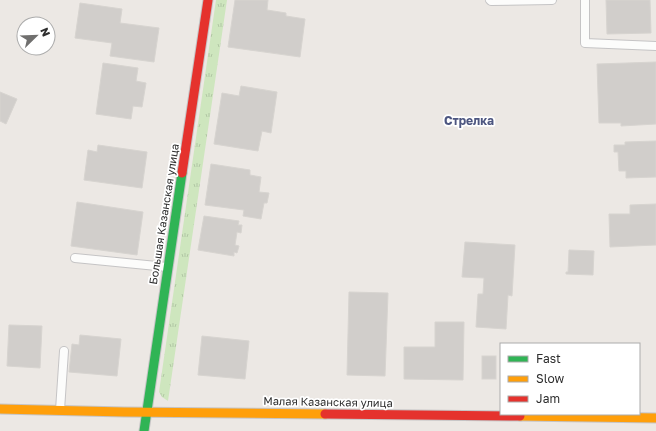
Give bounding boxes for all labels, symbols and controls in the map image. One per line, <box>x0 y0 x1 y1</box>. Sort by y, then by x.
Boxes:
north arrow <box>16 16 56 56</box>
text: N <box>38 26 53 38</box>
district label: Стрелка <box>444 113 494 128</box>
street label: Большая Казанская улица <box>146 143 181 285</box>
legend <box>500 343 640 415</box>
text: Fast <box>536 351 561 366</box>
text: Slow <box>536 371 564 386</box>
text: Jam <box>536 391 560 406</box>
street label: Малая Казанская улица <box>263 394 393 409</box>

